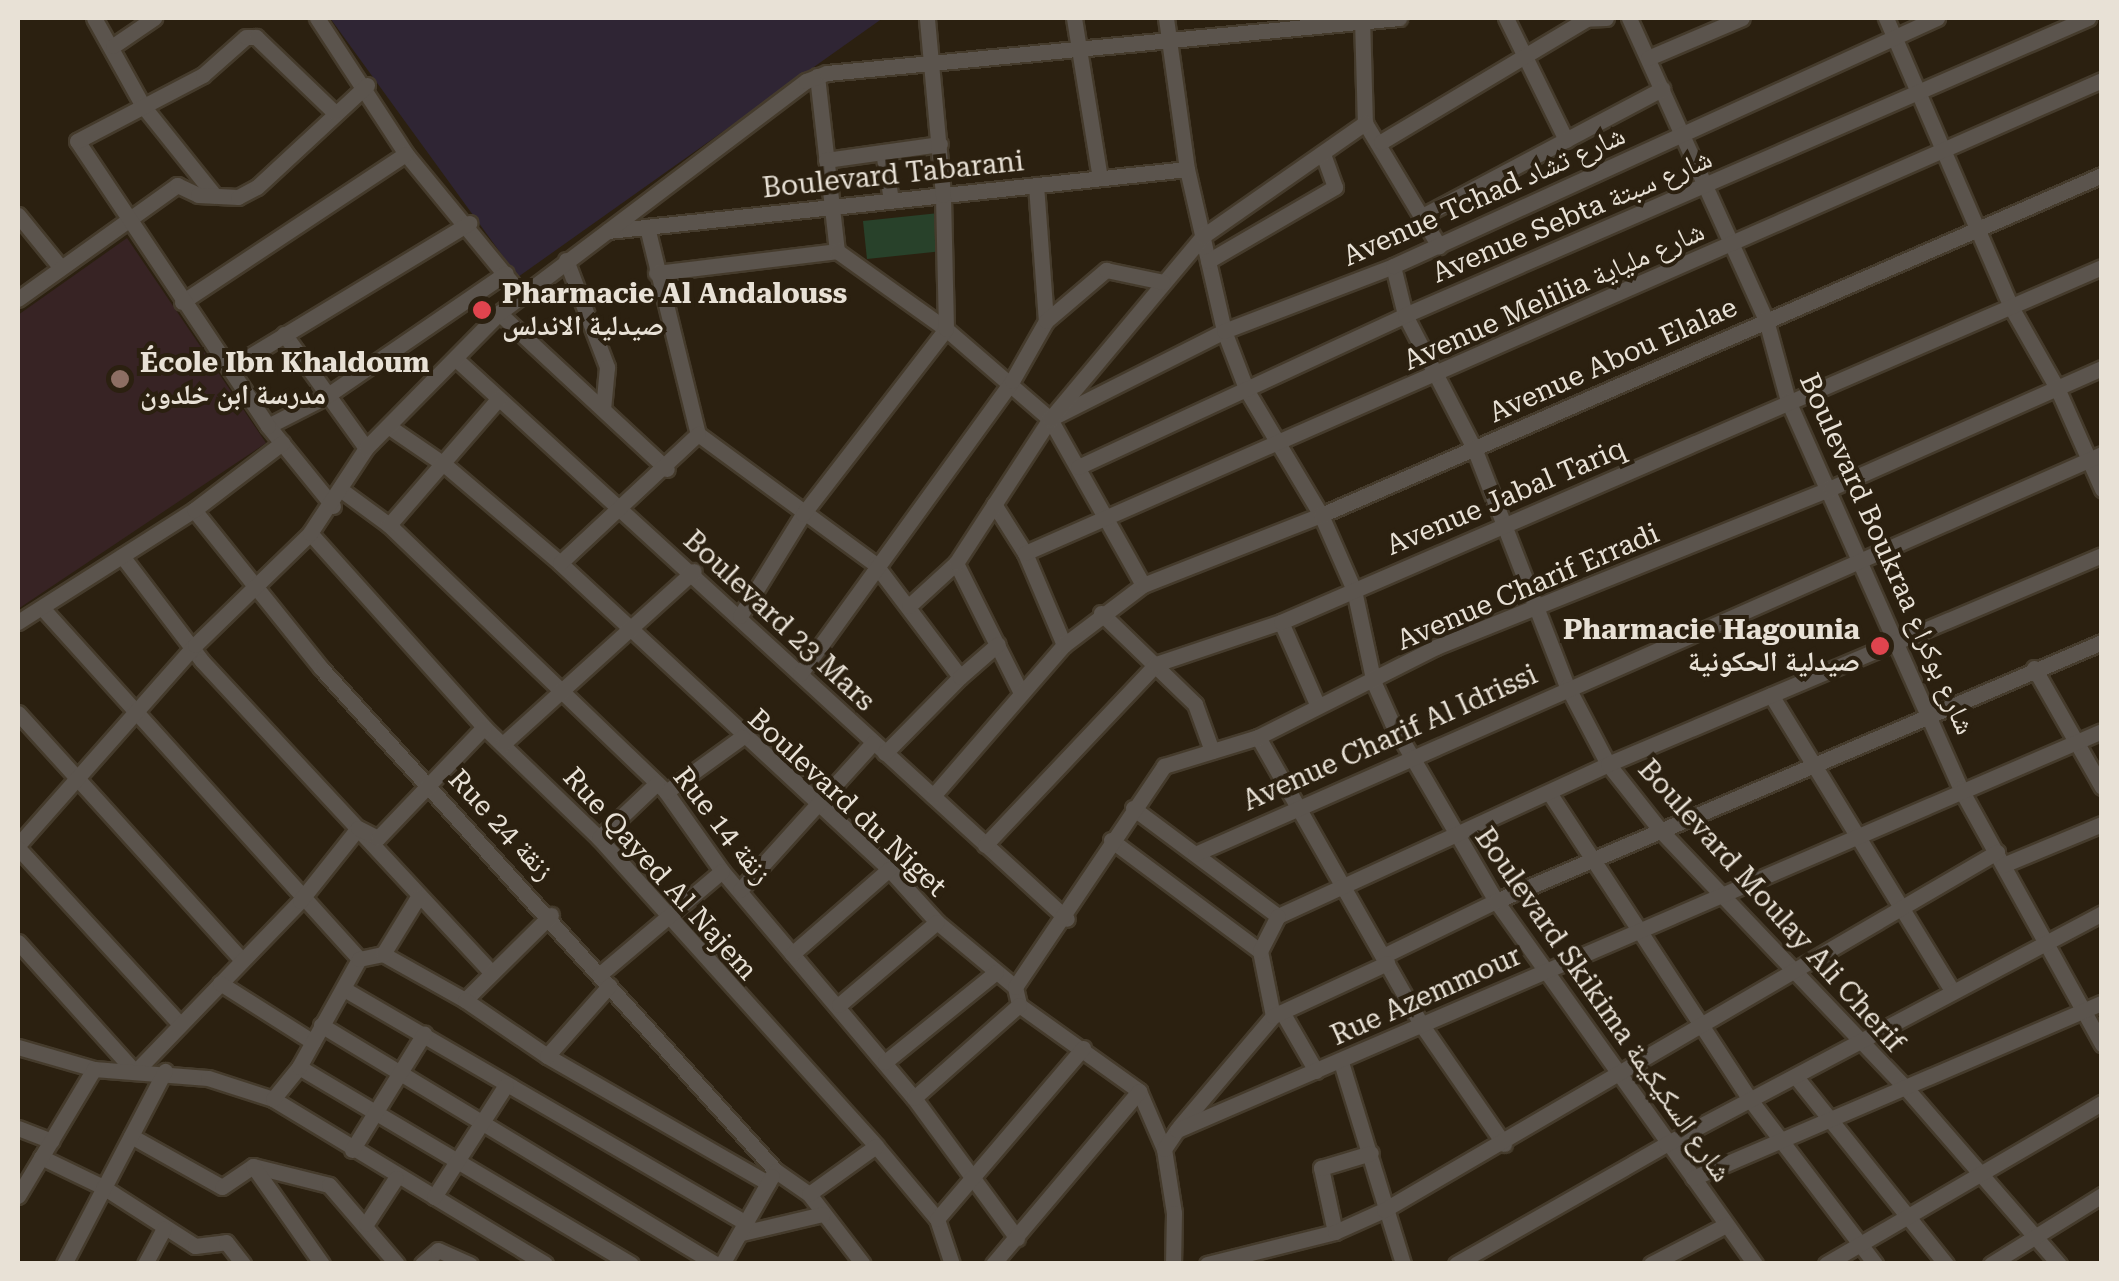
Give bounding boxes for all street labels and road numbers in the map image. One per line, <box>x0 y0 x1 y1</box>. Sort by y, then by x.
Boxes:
street label: Avenue Tchad شارع تشاد <box>1338 119 1630 273</box>
street label: Avenue Sebta شارع سبتة <box>1427 142 1717 290</box>
street label: Boulevard Tabarani <box>761 145 1025 205</box>
street label: Avenue Melilia شارع ملياية <box>1398 214 1710 378</box>
street label: Avenue Abou Elalae <box>1484 290 1742 430</box>
street label: Boulevard Boukraa شارع بوكراع <box>1792 368 1982 740</box>
street label: Avenue Jabal Tariq <box>1381 431 1631 563</box>
street label: Avenue Charif Erradi <box>1392 517 1664 657</box>
street label: Boulevard 23 Mars <box>676 524 882 718</box>
street label: Avenue Charif Al Idrissi <box>1237 658 1543 818</box>
street label: Boulevard du Niget <box>741 702 953 904</box>
street label: Boulevard Moulay Ali Cherif <box>1631 753 1911 1059</box>
street label: Rue Qayed Al Najem <box>556 761 764 987</box>
street label: Rue 14 زنقة <box>666 761 778 891</box>
street label: Rue 24 زنقة <box>441 763 561 887</box>
street label: Boulevard Skikima شارع السكيكيمة <box>1467 821 1739 1189</box>
street label: Rue Azemmour <box>1326 939 1526 1053</box>

